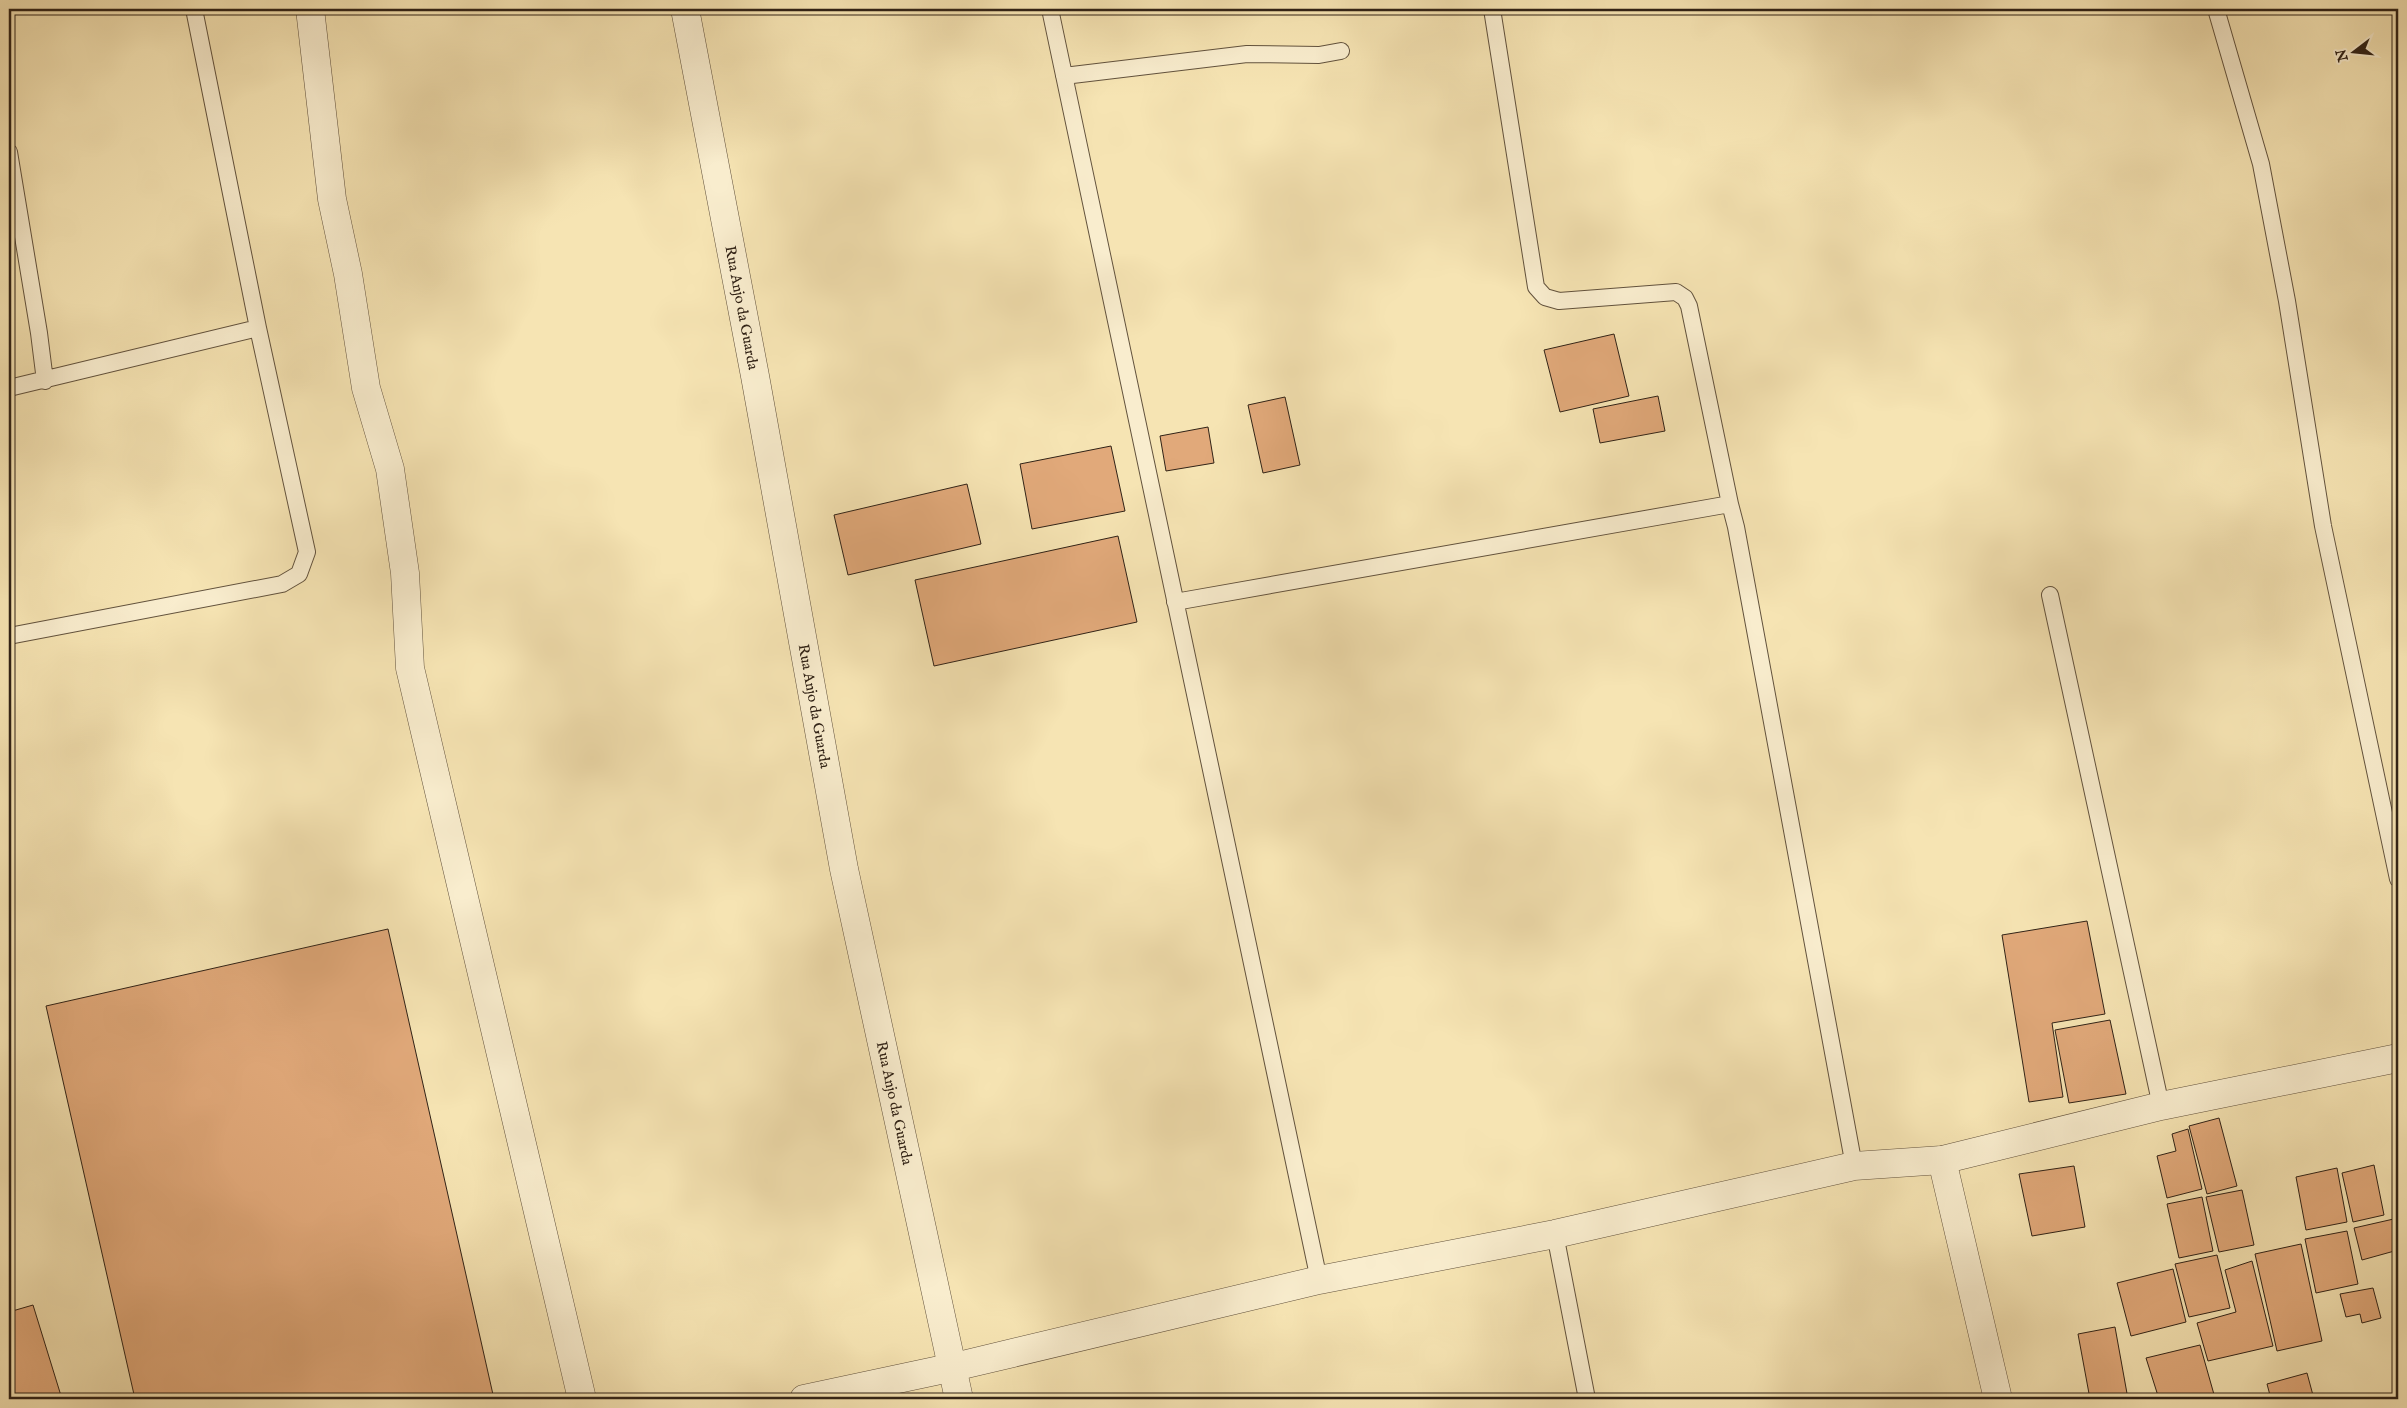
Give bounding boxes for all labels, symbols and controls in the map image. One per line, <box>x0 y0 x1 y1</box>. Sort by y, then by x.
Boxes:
north arrow <box>2330 28 2380 78</box>
text: N <box>2332 47 2353 65</box>
street label: Rua Anjo da Guarda <box>721 244 763 372</box>
street label: Rua Anjo da Guarda <box>794 642 835 770</box>
street label: Rua Anjo da Guarda <box>872 1039 918 1167</box>

